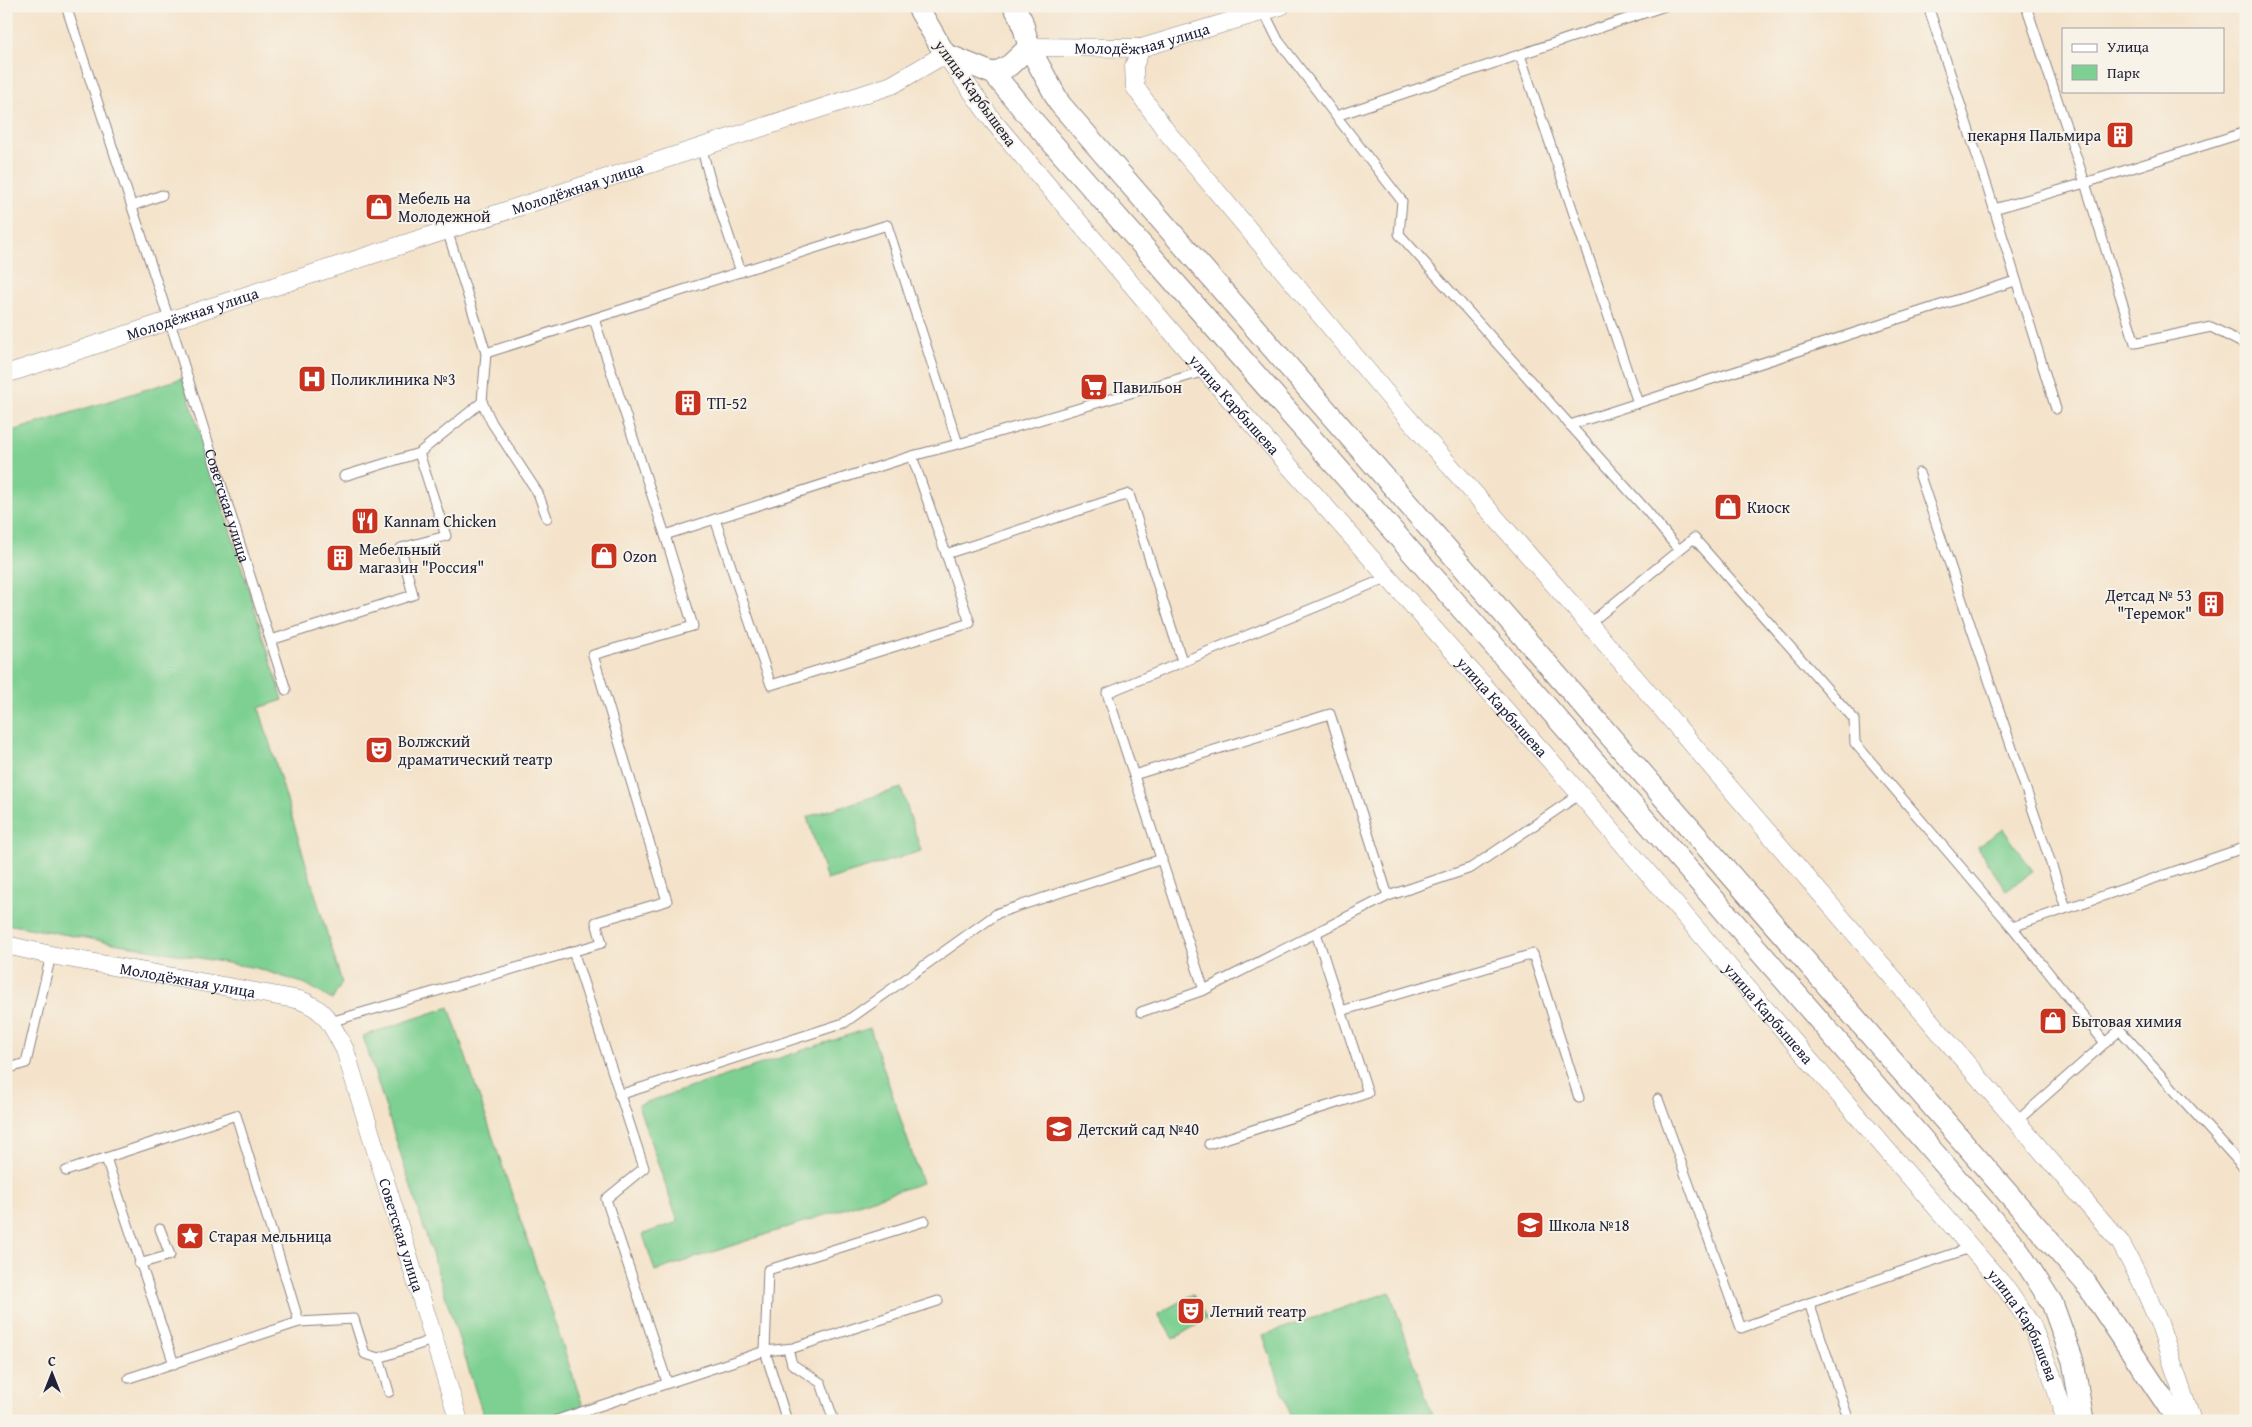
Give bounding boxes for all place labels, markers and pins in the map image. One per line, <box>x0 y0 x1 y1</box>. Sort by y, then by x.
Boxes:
building icon: пекарня Пальмира <box>2105 120 2135 150</box>
place label: пекарня Пальмира <box>1967 123 2101 147</box>
place label: Мебель на Молодежной <box>398 186 491 228</box>
shop icon: Мебель на Молодежной <box>364 192 394 222</box>
hospital icon: Поликлиника №3 <box>297 364 327 394</box>
place label: Поликлиника №3 <box>331 367 456 391</box>
supermarket icon: Павильон <box>1079 372 1109 402</box>
place label: Павильон <box>1113 375 1182 399</box>
building icon: ТП-52 <box>673 388 703 418</box>
place label: ТП-52 <box>707 391 747 415</box>
shop icon: Киоск <box>1713 492 1743 522</box>
place label: Киоск <box>1747 495 1791 519</box>
restaurant icon: Kannam Chicken <box>350 506 380 536</box>
place label: Kannam Chicken <box>384 509 496 533</box>
place label: Мебельный магазин "Россия" <box>359 537 484 579</box>
shop icon: Ozon <box>589 541 619 571</box>
building icon: Мебельный магазин "Россия" <box>325 543 355 573</box>
place label: Ozon <box>623 544 657 568</box>
place label: Детсад № 53 "Теремок" <box>2105 583 2192 625</box>
building icon: Детсад № 53 "Теремок" <box>2196 589 2226 619</box>
place label: Волжский драматический театр <box>398 729 553 771</box>
theatre icon: Волжский драматический театр <box>364 735 394 765</box>
shop icon: Бытовая химия <box>2038 1006 2068 1036</box>
place label: Бытовая химия <box>2072 1009 2182 1033</box>
school or university icon: Детский сад №40 <box>1044 1114 1074 1144</box>
place label: Детский сад №40 <box>1077 1117 1199 1141</box>
school or university icon: Школа №18 <box>1515 1210 1545 1240</box>
place label: Школа №18 <box>1549 1213 1630 1237</box>
place icon: Старая мельница <box>175 1221 205 1251</box>
place label: Старая мельница <box>209 1224 332 1248</box>
theatre icon: Летний театр <box>1176 1296 1206 1326</box>
place label: Летний театр <box>1210 1299 1307 1323</box>

